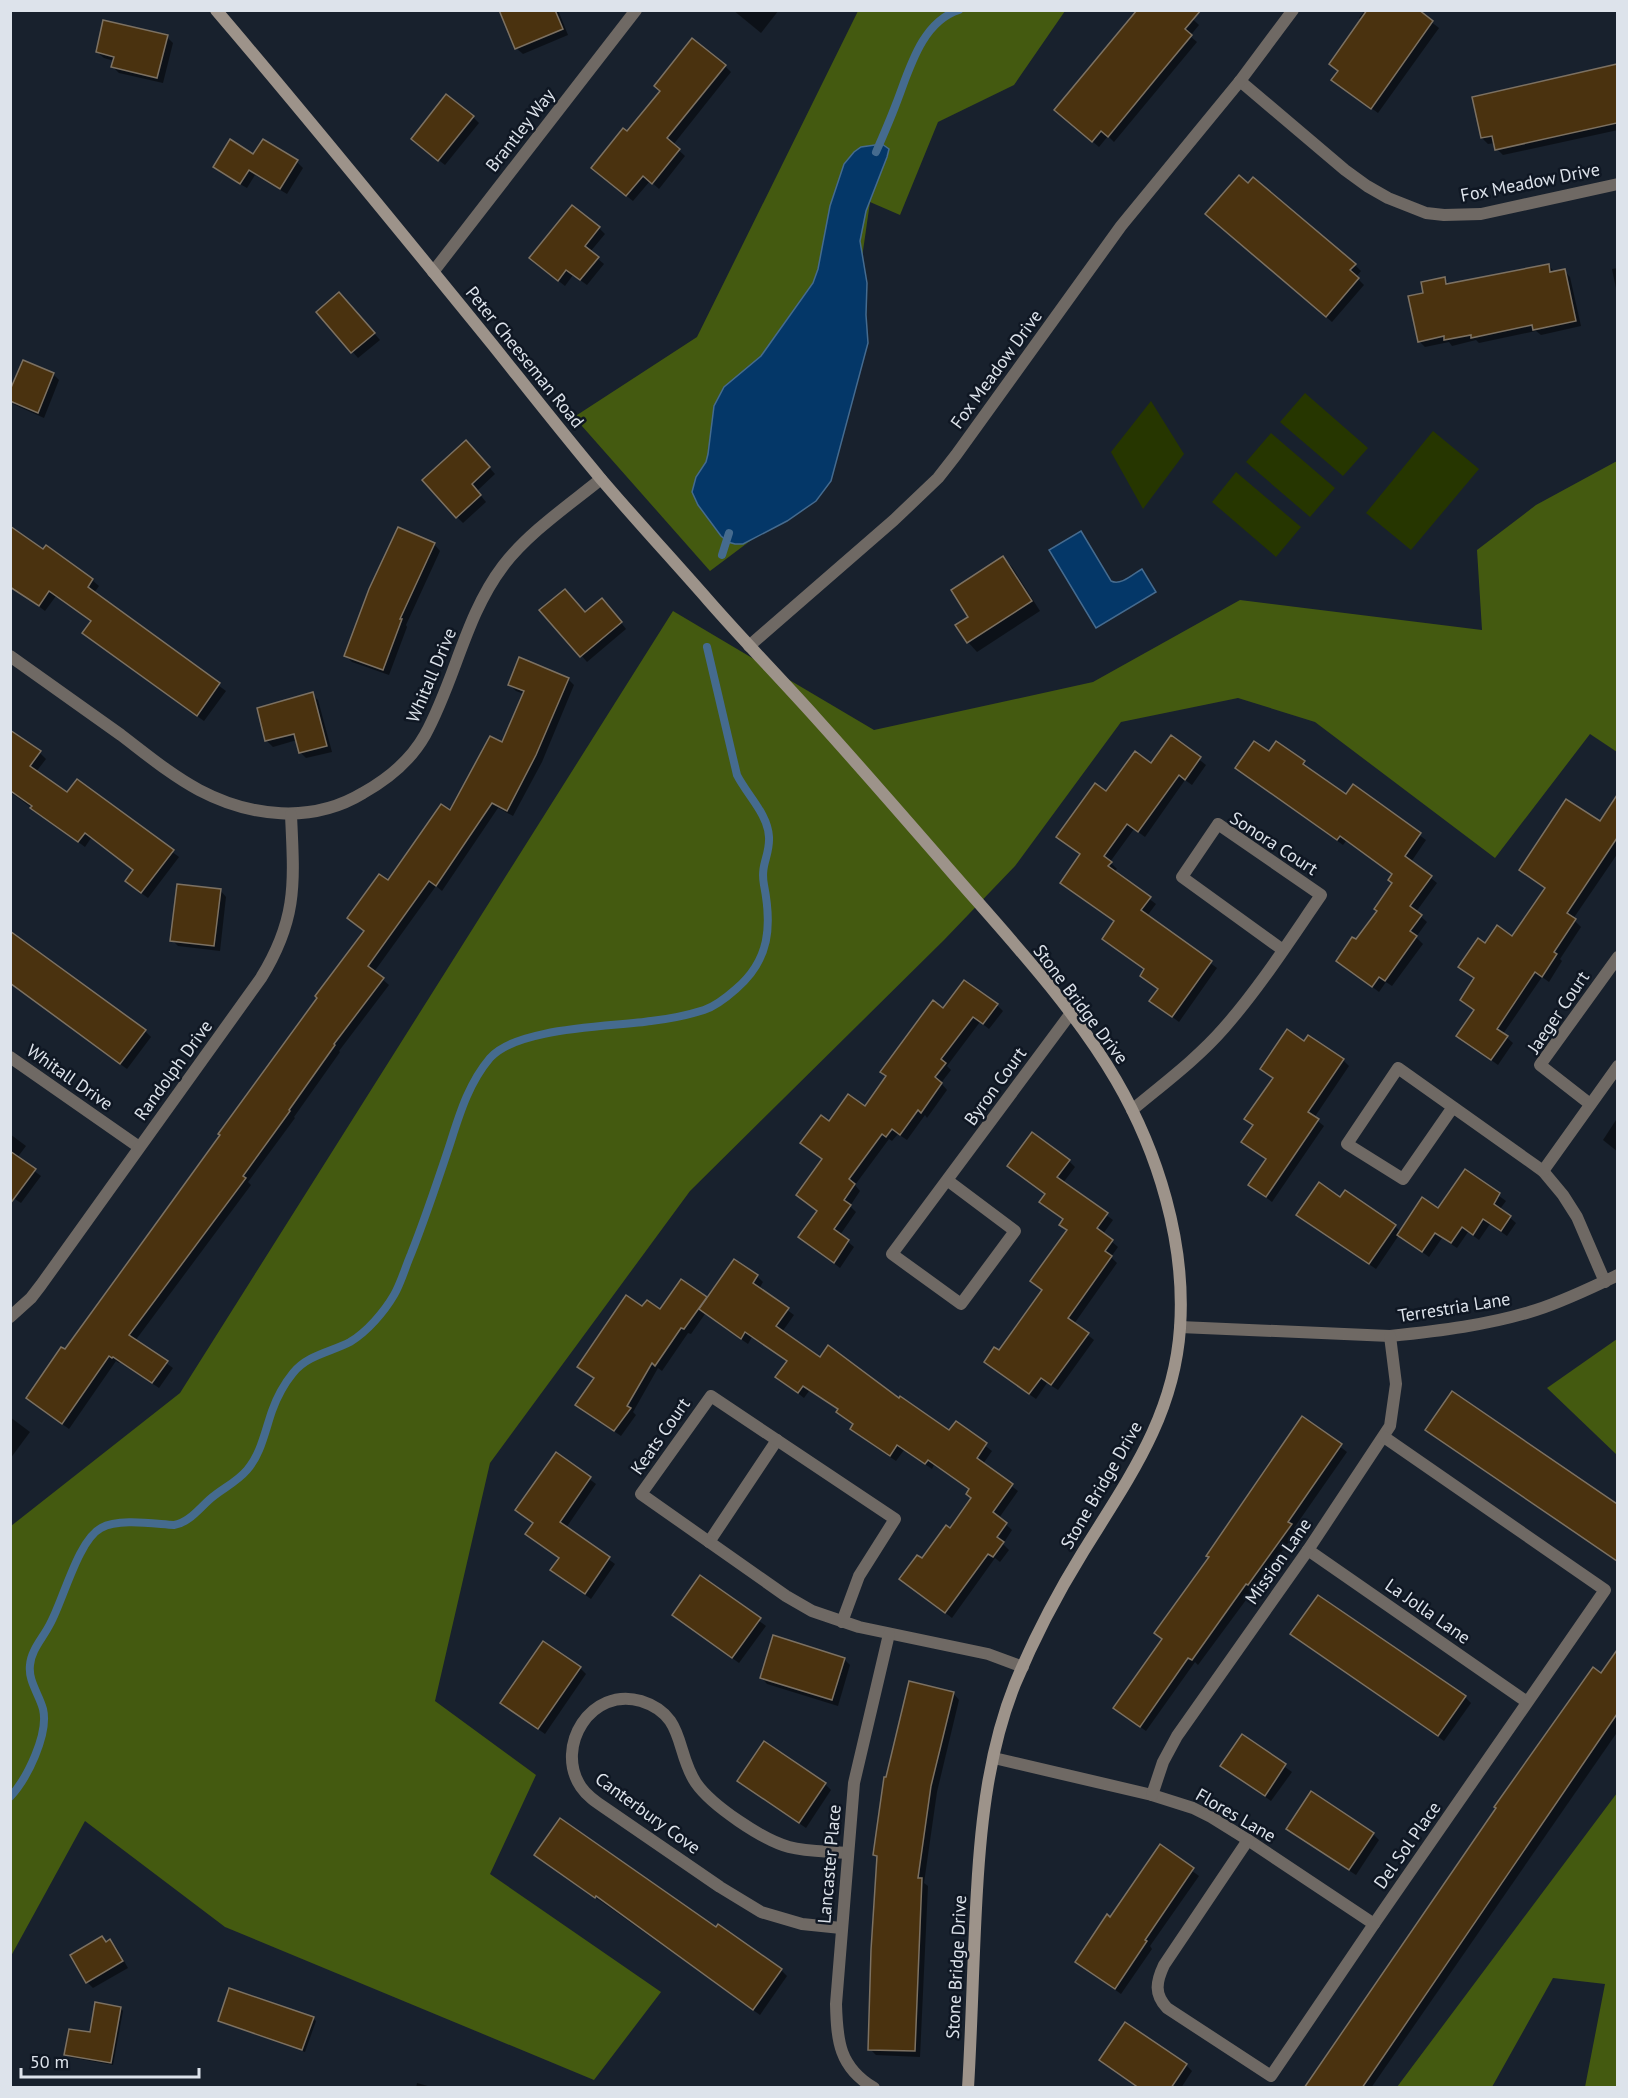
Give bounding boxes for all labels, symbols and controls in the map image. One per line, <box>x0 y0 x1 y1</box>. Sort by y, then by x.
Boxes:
street label: Brantley Way <box>480 83 560 176</box>
street label: Fox Meadow Drive <box>1458 157 1602 207</box>
street label: Peter Cheeseman Road <box>461 281 589 433</box>
street label: Fox Meadow Drive <box>945 305 1047 433</box>
street label: Whitall Drive <box>401 624 461 726</box>
street label: Sonora Court <box>1226 806 1322 880</box>
street label: Stone Bridge Drive <box>1028 940 1134 1068</box>
street label: Jaeger Court <box>1521 966 1594 1058</box>
street label: Randolph Drive <box>129 1015 217 1125</box>
street label: Whitall Drive <box>22 1039 118 1115</box>
street label: Byron Court <box>959 1042 1031 1130</box>
street label: Terrestria Lane <box>1396 1287 1512 1327</box>
street label: Keats Court <box>625 1393 695 1479</box>
street label: Stone Bridge Drive <box>1055 1417 1147 1553</box>
street label: Mission Lane <box>1240 1513 1316 1609</box>
street label: La Jolla Lane <box>1381 1573 1475 1649</box>
street label: Canterbury Cove <box>591 1767 705 1859</box>
street label: Flores Lane <box>1192 1783 1280 1847</box>
street label: Del Sol Place <box>1369 1797 1445 1893</box>
street label: Lancaster Place <box>812 1804 846 1924</box>
street label: Stone Bridge Drive <box>941 1894 971 2040</box>
scale bar <box>21 2041 200 2079</box>
text: 50 m <box>30 2050 69 2073</box>

